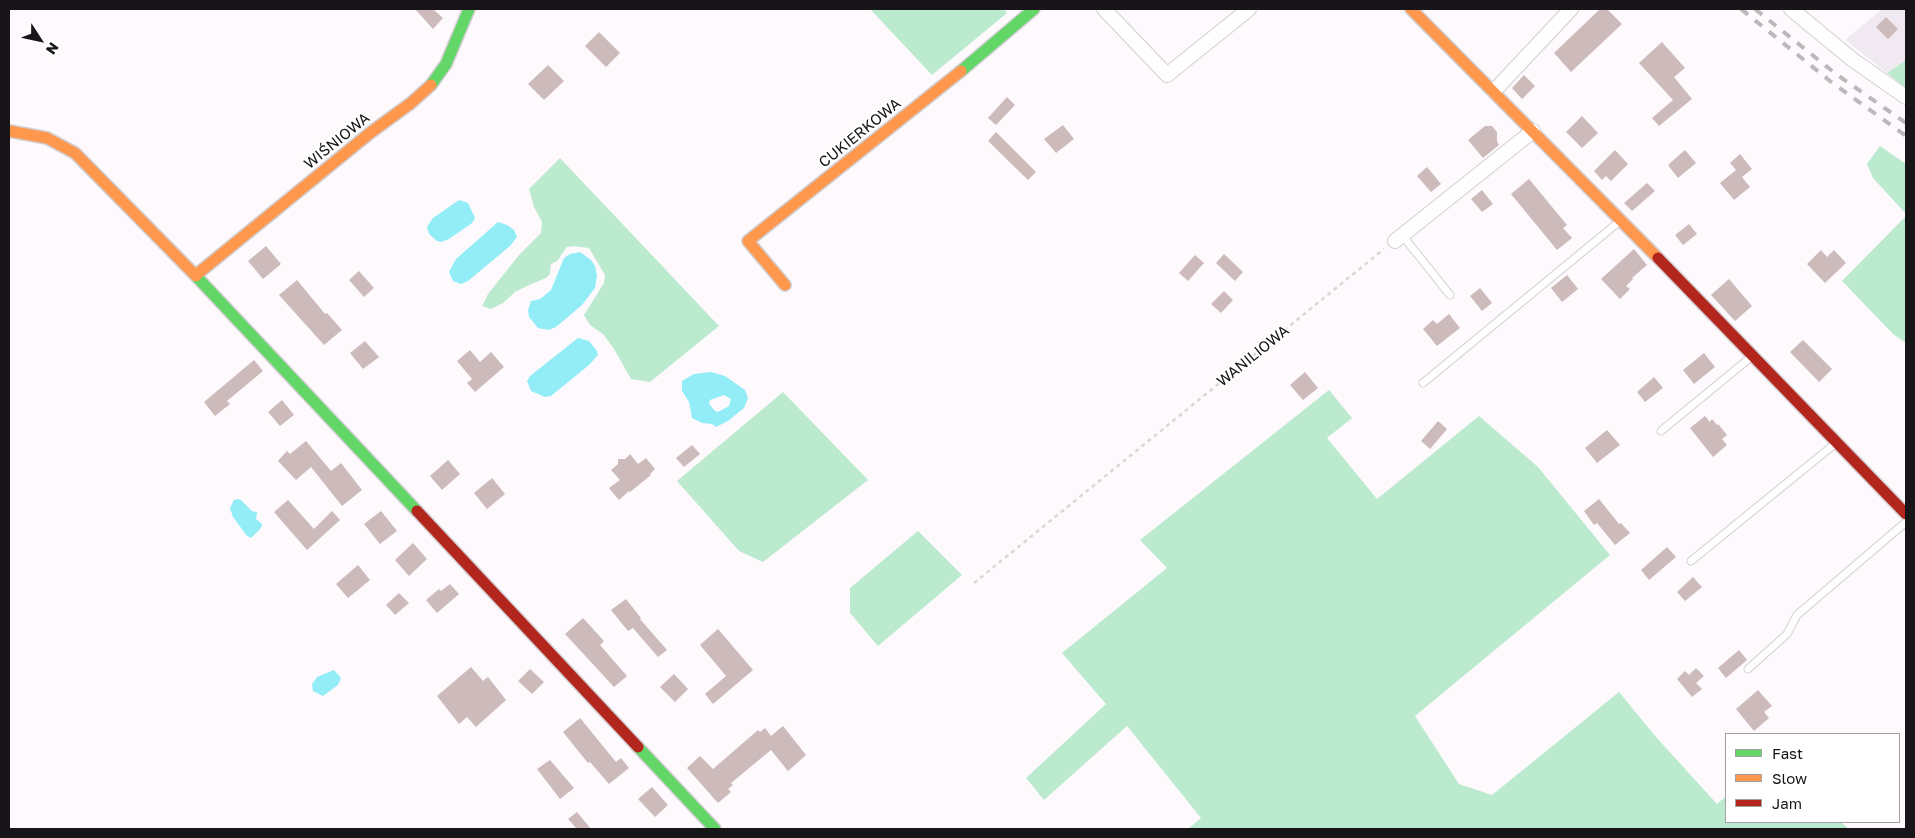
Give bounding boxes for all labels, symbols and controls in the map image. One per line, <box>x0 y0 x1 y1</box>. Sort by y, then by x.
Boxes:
north arrow <box>15 15 65 65</box>
text: N <box>43 40 63 58</box>
street label: CUKIERKOWA <box>815 95 905 171</box>
street label: WIŚNIOWA <box>301 109 373 173</box>
street label: WANILIOWA <box>1213 321 1293 391</box>
legend <box>1725 733 1900 823</box>
text: Fast <box>1772 744 1803 762</box>
text: Slow <box>1772 769 1807 787</box>
text: Jam <box>1772 794 1802 812</box>

